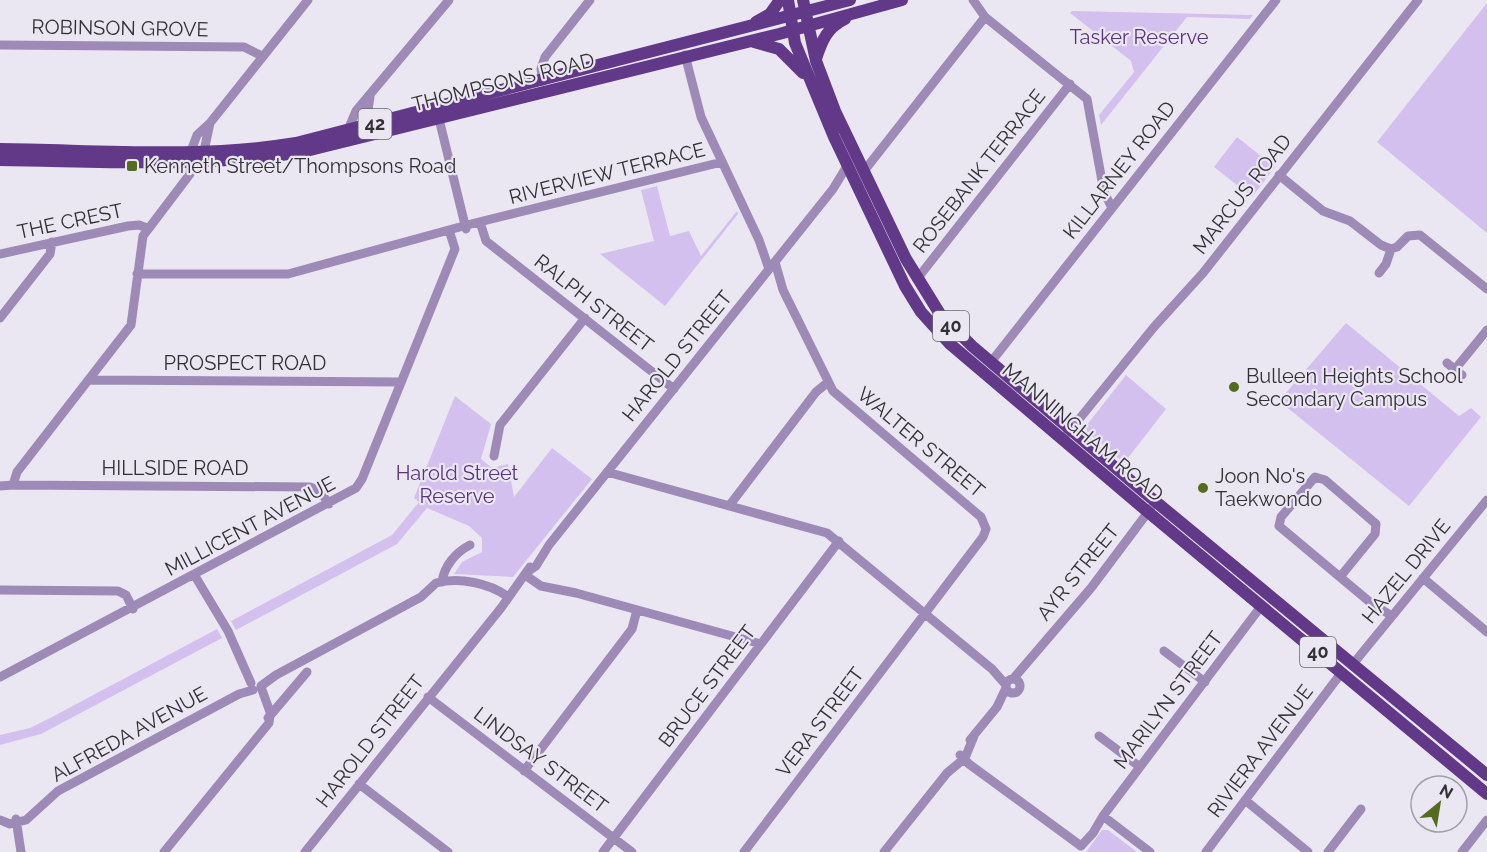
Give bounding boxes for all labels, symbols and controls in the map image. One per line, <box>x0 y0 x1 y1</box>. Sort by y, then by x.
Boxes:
street label: ROBINSON GROVE <box>31 14 209 42</box>
park label: Tasker Reserve <box>1069 25 1209 49</box>
street label: THOMPSONS ROAD <box>409 48 597 116</box>
street label: ROSEBANK TERRACE <box>908 84 1050 258</box>
street label: KILLARNEY ROAD <box>1058 96 1180 244</box>
road number: 42 <box>358 109 392 139</box>
street label: MARCUS ROAD <box>1188 129 1296 259</box>
street label: RIVERVIEW TERRACE <box>506 137 708 209</box>
place label: Kenneth Street/Thompsons Road <box>144 154 456 178</box>
marker: Kenneth Street/Thompsons Road <box>125 159 139 173</box>
street label: THE CREST <box>15 198 125 244</box>
street label: RALPH STREET <box>530 249 658 357</box>
street label: HAROLD STREET <box>617 286 737 426</box>
road number: 40 <box>933 311 969 341</box>
street label: PROSPECT ROAD <box>164 351 326 375</box>
street label: MANNINGHAM ROAD <box>998 358 1168 506</box>
place label: Bulleen Heights School Secondary Campus <box>1246 364 1463 411</box>
marker: Bulleen Heights School Secondary Campus <box>1227 380 1241 394</box>
street label: WALTER STREET <box>852 382 990 502</box>
street label: HILLSIDE ROAD <box>101 456 249 480</box>
park label: Harold Street Reserve <box>396 461 519 508</box>
place label: Joon No's Taekwondo <box>1215 464 1322 511</box>
street label: MILLICENT AVENUE <box>161 471 339 581</box>
marker: Joon No's Taekwondo <box>1196 481 1210 495</box>
street label: HAZEL DRIVE <box>1357 514 1455 628</box>
street label: AYR STREET <box>1032 519 1124 625</box>
street label: BRUCE STREET <box>653 620 761 752</box>
street label: MARILYN STREET <box>1108 626 1228 774</box>
road number: 40 <box>1300 637 1336 667</box>
street label: VERA STREET <box>771 663 869 781</box>
street label: HAROLD STREET <box>311 670 429 812</box>
street label: RIVIERA AVENUE <box>1202 680 1318 822</box>
street label: ALFREDA AVENUE <box>47 681 211 787</box>
street label: LINDSAY STREET <box>469 702 613 818</box>
north arrow <box>1409 774 1469 834</box>
text: N <box>1436 780 1456 803</box>

